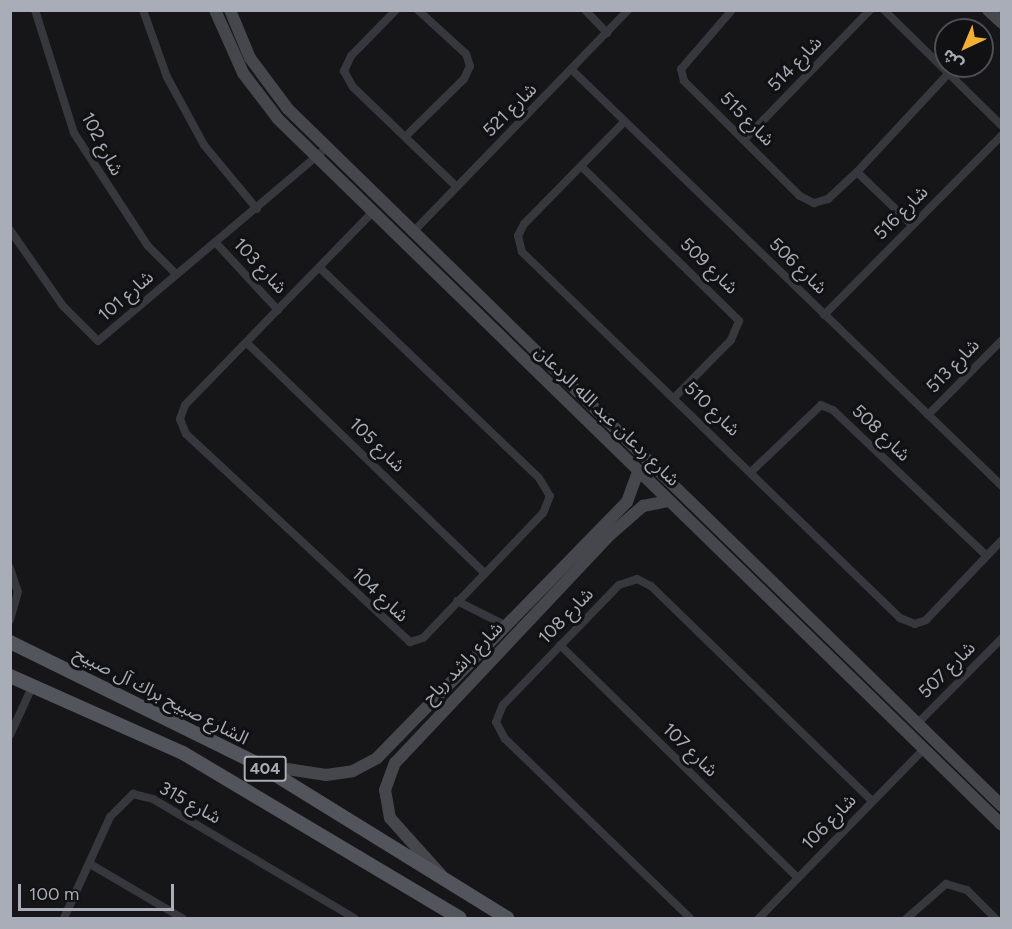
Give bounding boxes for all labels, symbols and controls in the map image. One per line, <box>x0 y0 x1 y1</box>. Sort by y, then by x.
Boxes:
north arrow <box>934 18 994 78</box>
street label: شارع 514 <box>763 32 827 96</box>
text: ش <box>938 45 967 74</box>
street label: شارع 521 <box>479 79 541 141</box>
street label: شارع 515 <box>715 87 779 151</box>
street label: شارع 102 <box>76 109 128 179</box>
street label: شارع 516 <box>869 181 933 245</box>
street label: شارع 509 <box>676 233 742 299</box>
street label: شارع 506 <box>765 233 831 299</box>
street label: شارع 103 <box>229 234 291 298</box>
street label: شارع 101 <box>94 266 158 326</box>
street label: شارع 513 <box>922 334 984 398</box>
street label: شارع ردعان عبد الله الردعان <box>530 341 684 491</box>
street label: شارع 510 <box>680 377 744 441</box>
street label: شارع 508 <box>847 400 915 466</box>
street label: شارع 105 <box>345 413 409 477</box>
street label: شارع 104 <box>347 563 413 627</box>
street label: شارع 108 <box>534 583 598 649</box>
street label: شارع راشد رباح <box>419 617 507 709</box>
street label: شارع 507 <box>914 637 980 703</box>
street label: الشارع صبيح براك آل صبيح <box>70 643 252 749</box>
street label: شارع 107 <box>658 719 722 781</box>
road number: 404 <box>242 756 288 782</box>
street label: شارع 315 <box>155 777 225 829</box>
street label: شارع 106 <box>797 790 861 854</box>
scale bar <box>21 872 177 910</box>
text: 100 m <box>29 883 79 905</box>

